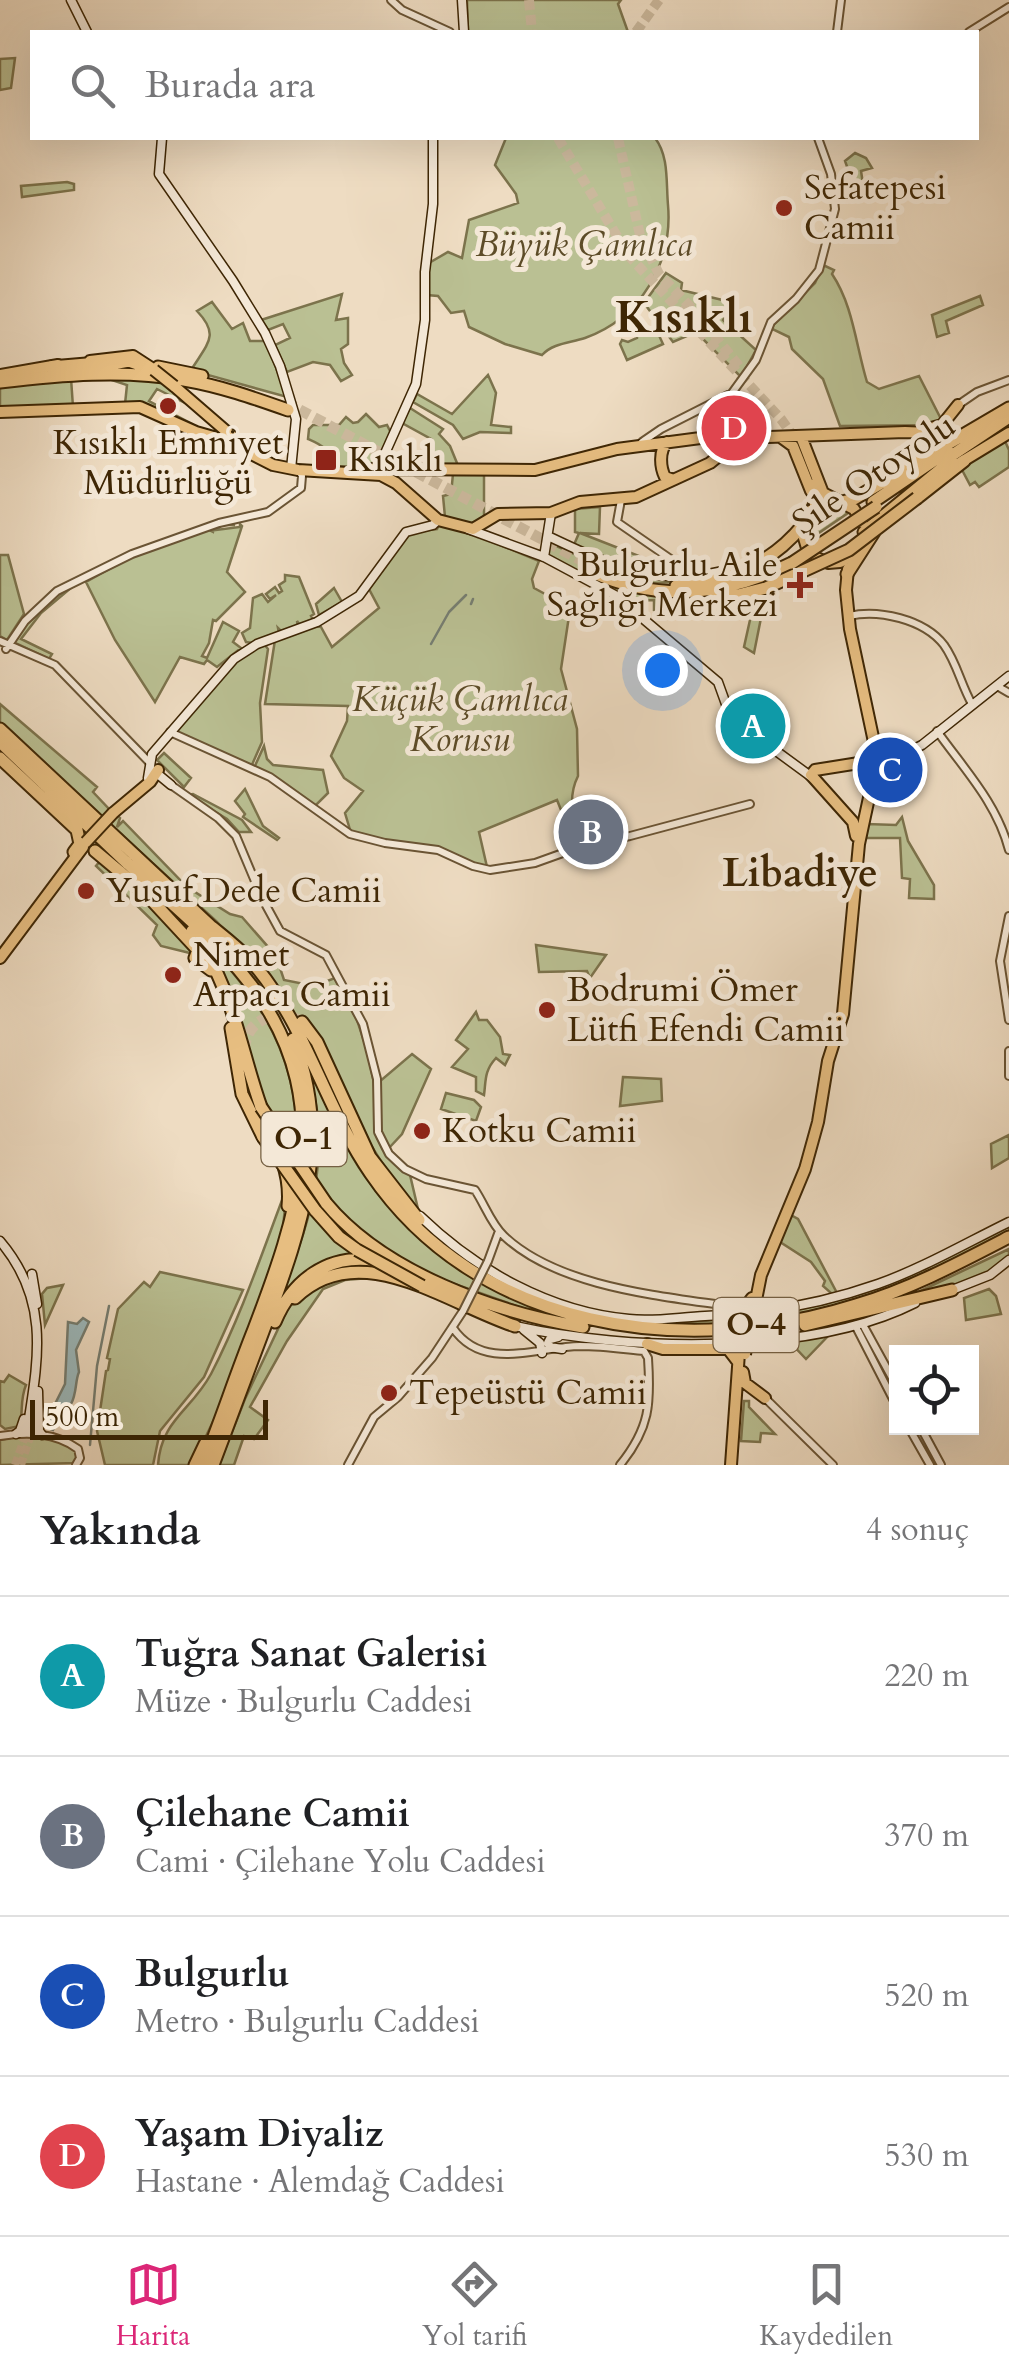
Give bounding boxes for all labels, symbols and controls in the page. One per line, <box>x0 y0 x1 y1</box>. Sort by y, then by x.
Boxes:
search box <box>30 30 979 140</box>
icon: search <box>65 58 120 113</box>
text: Burada ara <box>145 59 316 111</box>
place label: Sefatepesi Camii <box>804 164 946 252</box>
marker: Sefatepesi Camii <box>773 197 795 219</box>
park label: Büyük Çamlıca <box>475 221 693 269</box>
district label: Kısıklı <box>615 287 753 348</box>
pin: D <box>702 390 766 466</box>
marker: Kısıklı Emniyet Müdürlüğü <box>157 395 179 417</box>
street label: Şile Otoyolu <box>783 402 965 546</box>
place label: Kısıklı Emniyet Müdürlüğü <box>53 419 283 507</box>
place label: Kısıklı <box>348 436 443 484</box>
marker: Kısıklı <box>313 447 339 473</box>
place label: Bulgurlu Aile Sağlığı Merkezi <box>546 541 778 629</box>
marker: Bulgurlu Aile Sağlığı Merkezi <box>787 572 813 598</box>
your location <box>637 645 688 696</box>
park label: Küçük Çamlıca Korusu <box>352 676 568 764</box>
pin: A <box>720 688 786 764</box>
pin: C <box>858 732 922 808</box>
pin: B <box>558 794 624 870</box>
district label: Libadiye <box>722 846 878 901</box>
place label: Yusuf Dede Camii <box>106 867 382 915</box>
marker: Yusuf Dede Camii <box>75 880 97 902</box>
place label: Nimet Arpacı Camii <box>193 931 391 1019</box>
marker: Nimet Arpacı Camii <box>162 964 184 986</box>
place label: Bodrumi Ömer Lütfi Efendi Camii <box>567 966 845 1054</box>
marker: Bodrumi Ömer Lütfi Efendi Camii <box>536 999 558 1021</box>
place label: Kotku Camii <box>442 1107 637 1155</box>
road number: O-1 <box>262 1112 346 1166</box>
marker: Kotku Camii <box>411 1120 433 1142</box>
road number: O-4 <box>714 1298 798 1352</box>
map controls <box>889 1345 979 1435</box>
button: locate <box>889 1345 979 1435</box>
place label: Tepeüstü Camii <box>409 1369 647 1417</box>
marker: Tepeüstü Camii <box>378 1382 400 1404</box>
scale bar <box>30 1395 268 1440</box>
text: 500 m <box>45 1398 119 1436</box>
text: Yakında <box>40 1502 201 1559</box>
text: 4 sonuç <box>866 1508 969 1552</box>
text: Tuğra Sanat Galerisi <box>135 1628 487 1680</box>
text: A <box>60 1654 85 1698</box>
text: 220 m <box>884 1654 969 1698</box>
text: Müze · Bulgurlu Caddesi <box>135 1680 472 1724</box>
text: Çilehane Camii <box>135 1788 410 1840</box>
text: B <box>61 1814 84 1858</box>
text: 370 m <box>884 1814 969 1858</box>
text: Cami · Çilehane Yolu Caddesi <box>135 1840 546 1884</box>
text: Bulgurlu <box>135 1948 289 2000</box>
text: C <box>60 1974 85 2018</box>
text: 520 m <box>884 1974 969 2018</box>
text: Metro · Bulgurlu Caddesi <box>135 2000 480 2044</box>
text: Yaşam Diyaliz <box>135 2108 384 2160</box>
text: D <box>59 2134 86 2178</box>
text: 530 m <box>884 2134 969 2178</box>
text: Hastane · Alemdağ Caddesi <box>135 2160 505 2204</box>
tab: Harita <box>116 2257 190 2355</box>
tab: Yol tarifi <box>422 2257 528 2355</box>
tab: Kaydedilen <box>759 2257 893 2355</box>

